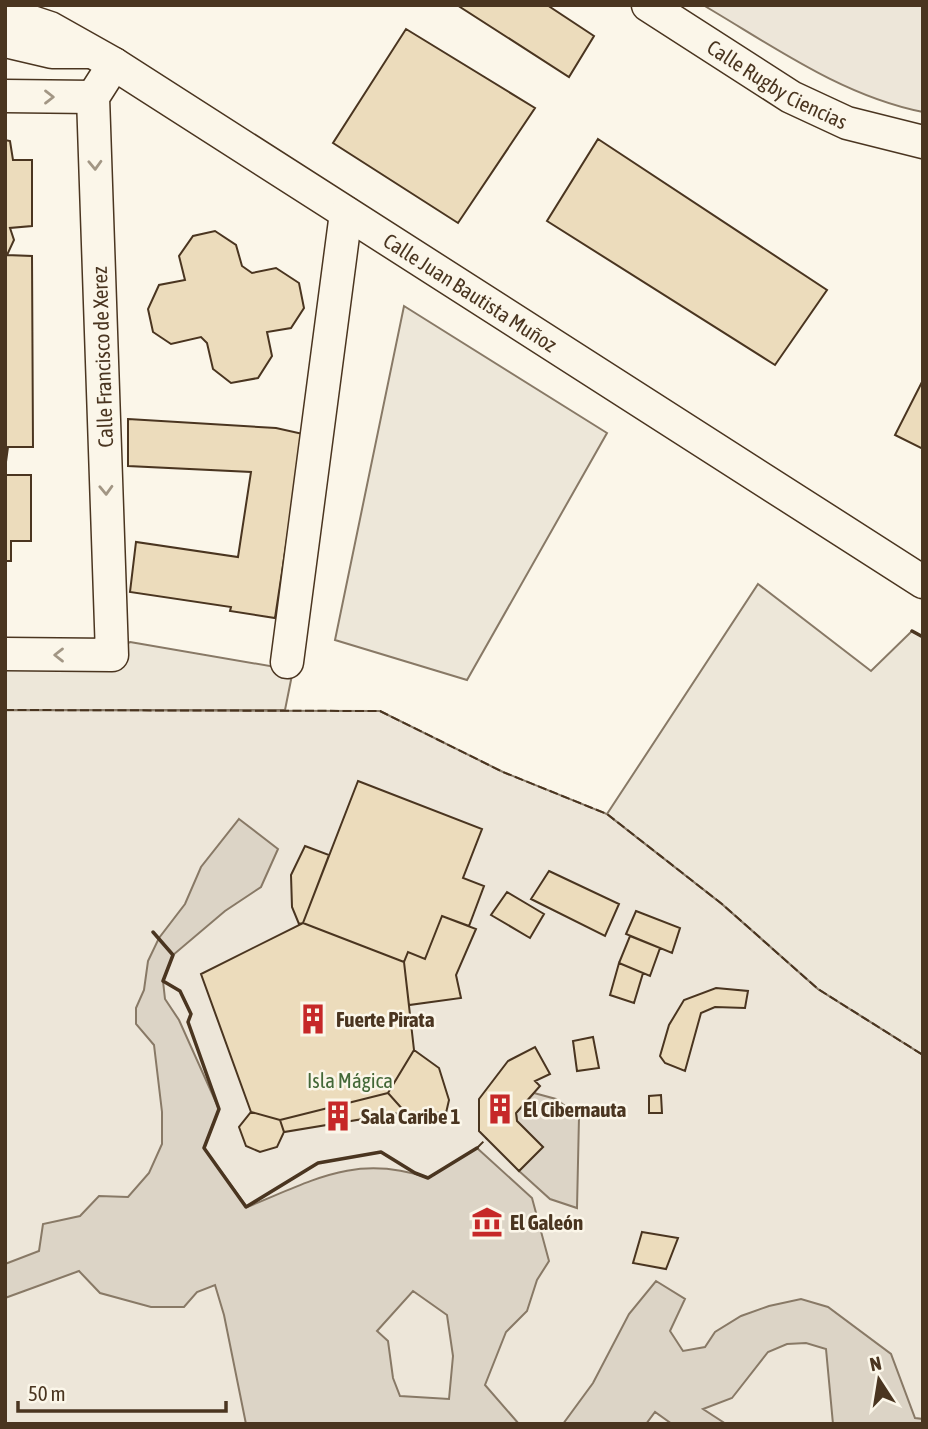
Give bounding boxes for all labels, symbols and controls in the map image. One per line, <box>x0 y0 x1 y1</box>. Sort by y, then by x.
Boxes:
street label: Calle Rugby Ciencias <box>703 35 851 133</box>
one-way arrow <box>44 89 55 104</box>
one-way arrow <box>87 160 103 171</box>
street label: Calle Juan Bautista Muñoz <box>379 228 562 357</box>
street label: Calle Francisco de Xerez <box>87 266 117 448</box>
one-way arrow <box>99 485 114 496</box>
one-way arrow <box>53 647 63 663</box>
building icon: Fuerte Pirata <box>296 1002 330 1036</box>
place label: Fuerte Pirata <box>336 1007 435 1031</box>
park label: Isla Mágica <box>307 1068 393 1092</box>
building icon: El Cibernauta <box>483 1092 517 1126</box>
place label: El Cibernauta <box>523 1097 626 1121</box>
building icon: Sala Caribe 1 <box>321 1099 355 1133</box>
place label: Sala Caribe 1 <box>361 1104 460 1128</box>
museum icon: El Galeón <box>470 1205 504 1239</box>
place label: El Galeón <box>510 1210 583 1234</box>
north arrow <box>844 1345 914 1415</box>
text: N <box>868 1351 883 1375</box>
scale bar <box>18 1370 226 1414</box>
text: 50 m <box>28 1381 66 1405</box>

